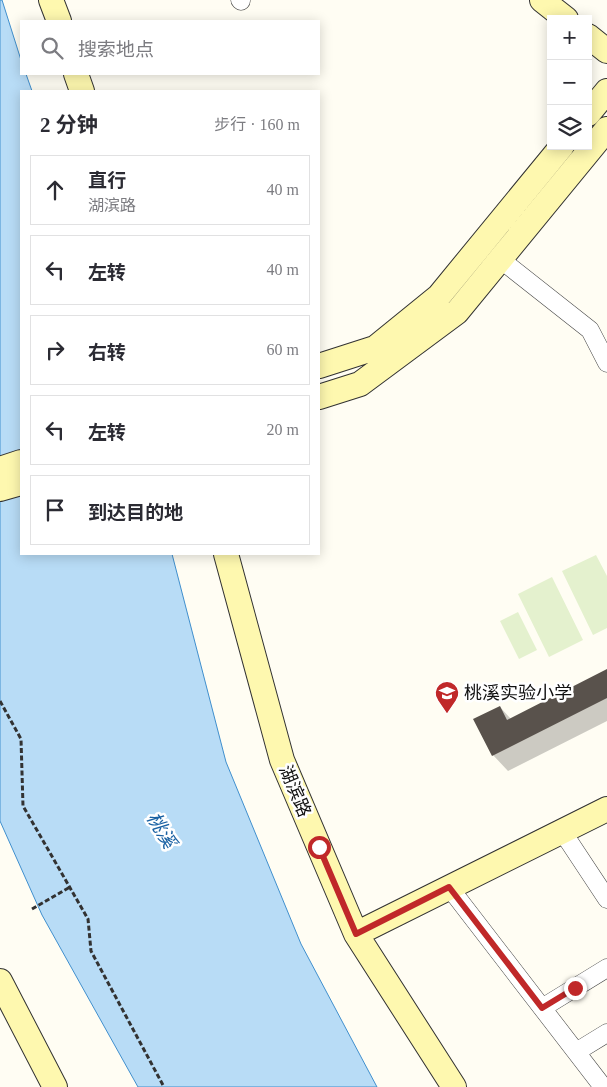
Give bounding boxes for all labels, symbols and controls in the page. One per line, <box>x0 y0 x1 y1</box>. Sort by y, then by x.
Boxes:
map controls <box>547 15 592 150</box>
button: + <box>547 15 592 60</box>
search box <box>20 20 320 75</box>
icon: search <box>38 34 66 62</box>
text: 搜索地点 <box>78 39 154 60</box>
button: − <box>547 60 592 105</box>
button: layers <box>547 105 592 150</box>
text: 2 分钟 <box>40 113 98 137</box>
text: 步行 · 160 m <box>214 116 300 133</box>
text: 直行 <box>88 170 126 191</box>
icon: ahead <box>41 176 69 204</box>
text: 40 m <box>267 181 299 198</box>
text: 湖滨路 <box>88 197 136 214</box>
icon: left <box>41 256 69 284</box>
text: 40 m <box>267 261 299 278</box>
text: 左转 <box>88 262 126 283</box>
icon: right <box>41 336 69 364</box>
text: 60 m <box>267 341 299 358</box>
text: 右转 <box>88 342 126 363</box>
icon: left <box>41 416 69 444</box>
text: 20 m <box>267 421 299 438</box>
text: 左转 <box>88 422 126 443</box>
icon: arrive <box>41 496 69 524</box>
text: 到达目的地 <box>88 502 183 523</box>
school or university icon: 桃溪实验小学 <box>434 680 460 714</box>
place label: 桃溪实验小学 <box>464 683 572 703</box>
street label: 湖滨路 <box>275 762 315 820</box>
water label: 桃溪 <box>143 809 181 854</box>
route start <box>308 836 331 859</box>
route end <box>564 977 587 1000</box>

